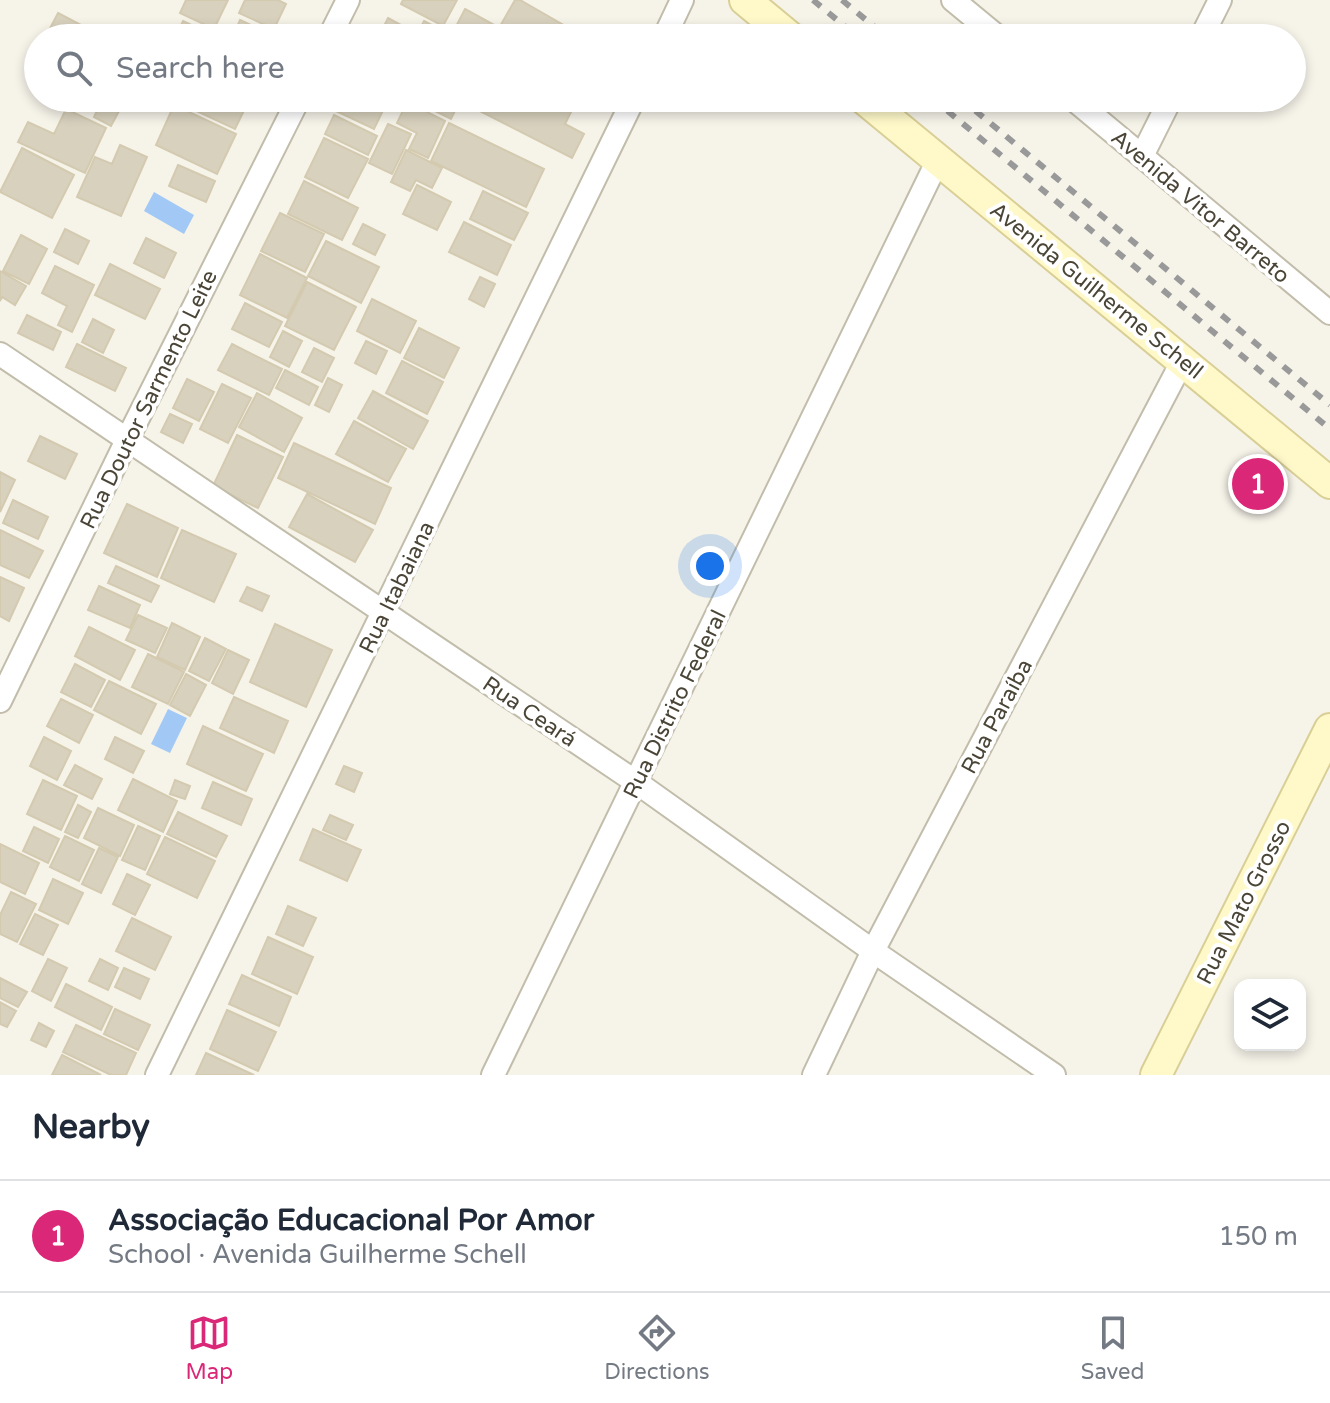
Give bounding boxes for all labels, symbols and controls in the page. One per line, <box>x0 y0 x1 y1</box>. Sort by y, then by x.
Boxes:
search box <box>24 24 1306 112</box>
icon: search <box>52 46 96 90</box>
text: Search here <box>116 50 285 87</box>
street label: Avenida Vitor Barreto <box>1106 125 1295 289</box>
street label: Avenida Guilherme Schell <box>985 197 1208 385</box>
street label: Rua Doutor Sarmento Leite <box>75 266 223 533</box>
pin: 1 <box>1232 454 1284 514</box>
street label: Rua Itabaiana <box>354 517 440 658</box>
your location <box>690 546 730 586</box>
street label: Rua Distrito Federal <box>618 606 732 803</box>
street label: Rua Paraíba <box>956 655 1038 778</box>
street label: Rua Ceará <box>478 671 581 753</box>
street label: Rua Mato Grosso <box>1191 816 1296 989</box>
map controls <box>1234 979 1306 1051</box>
button: layers <box>1234 979 1306 1051</box>
text: Nearby <box>32 1107 150 1148</box>
text: Associação Educacional Por Amor <box>108 1202 594 1239</box>
text: 1 <box>50 1221 66 1252</box>
text: 150 m <box>1218 1221 1298 1252</box>
text: School · Avenida Guilherme Schell <box>108 1239 527 1270</box>
tab: Map <box>186 1311 233 1385</box>
tab: Directions <box>604 1311 710 1385</box>
tab: Saved <box>1081 1311 1144 1385</box>

